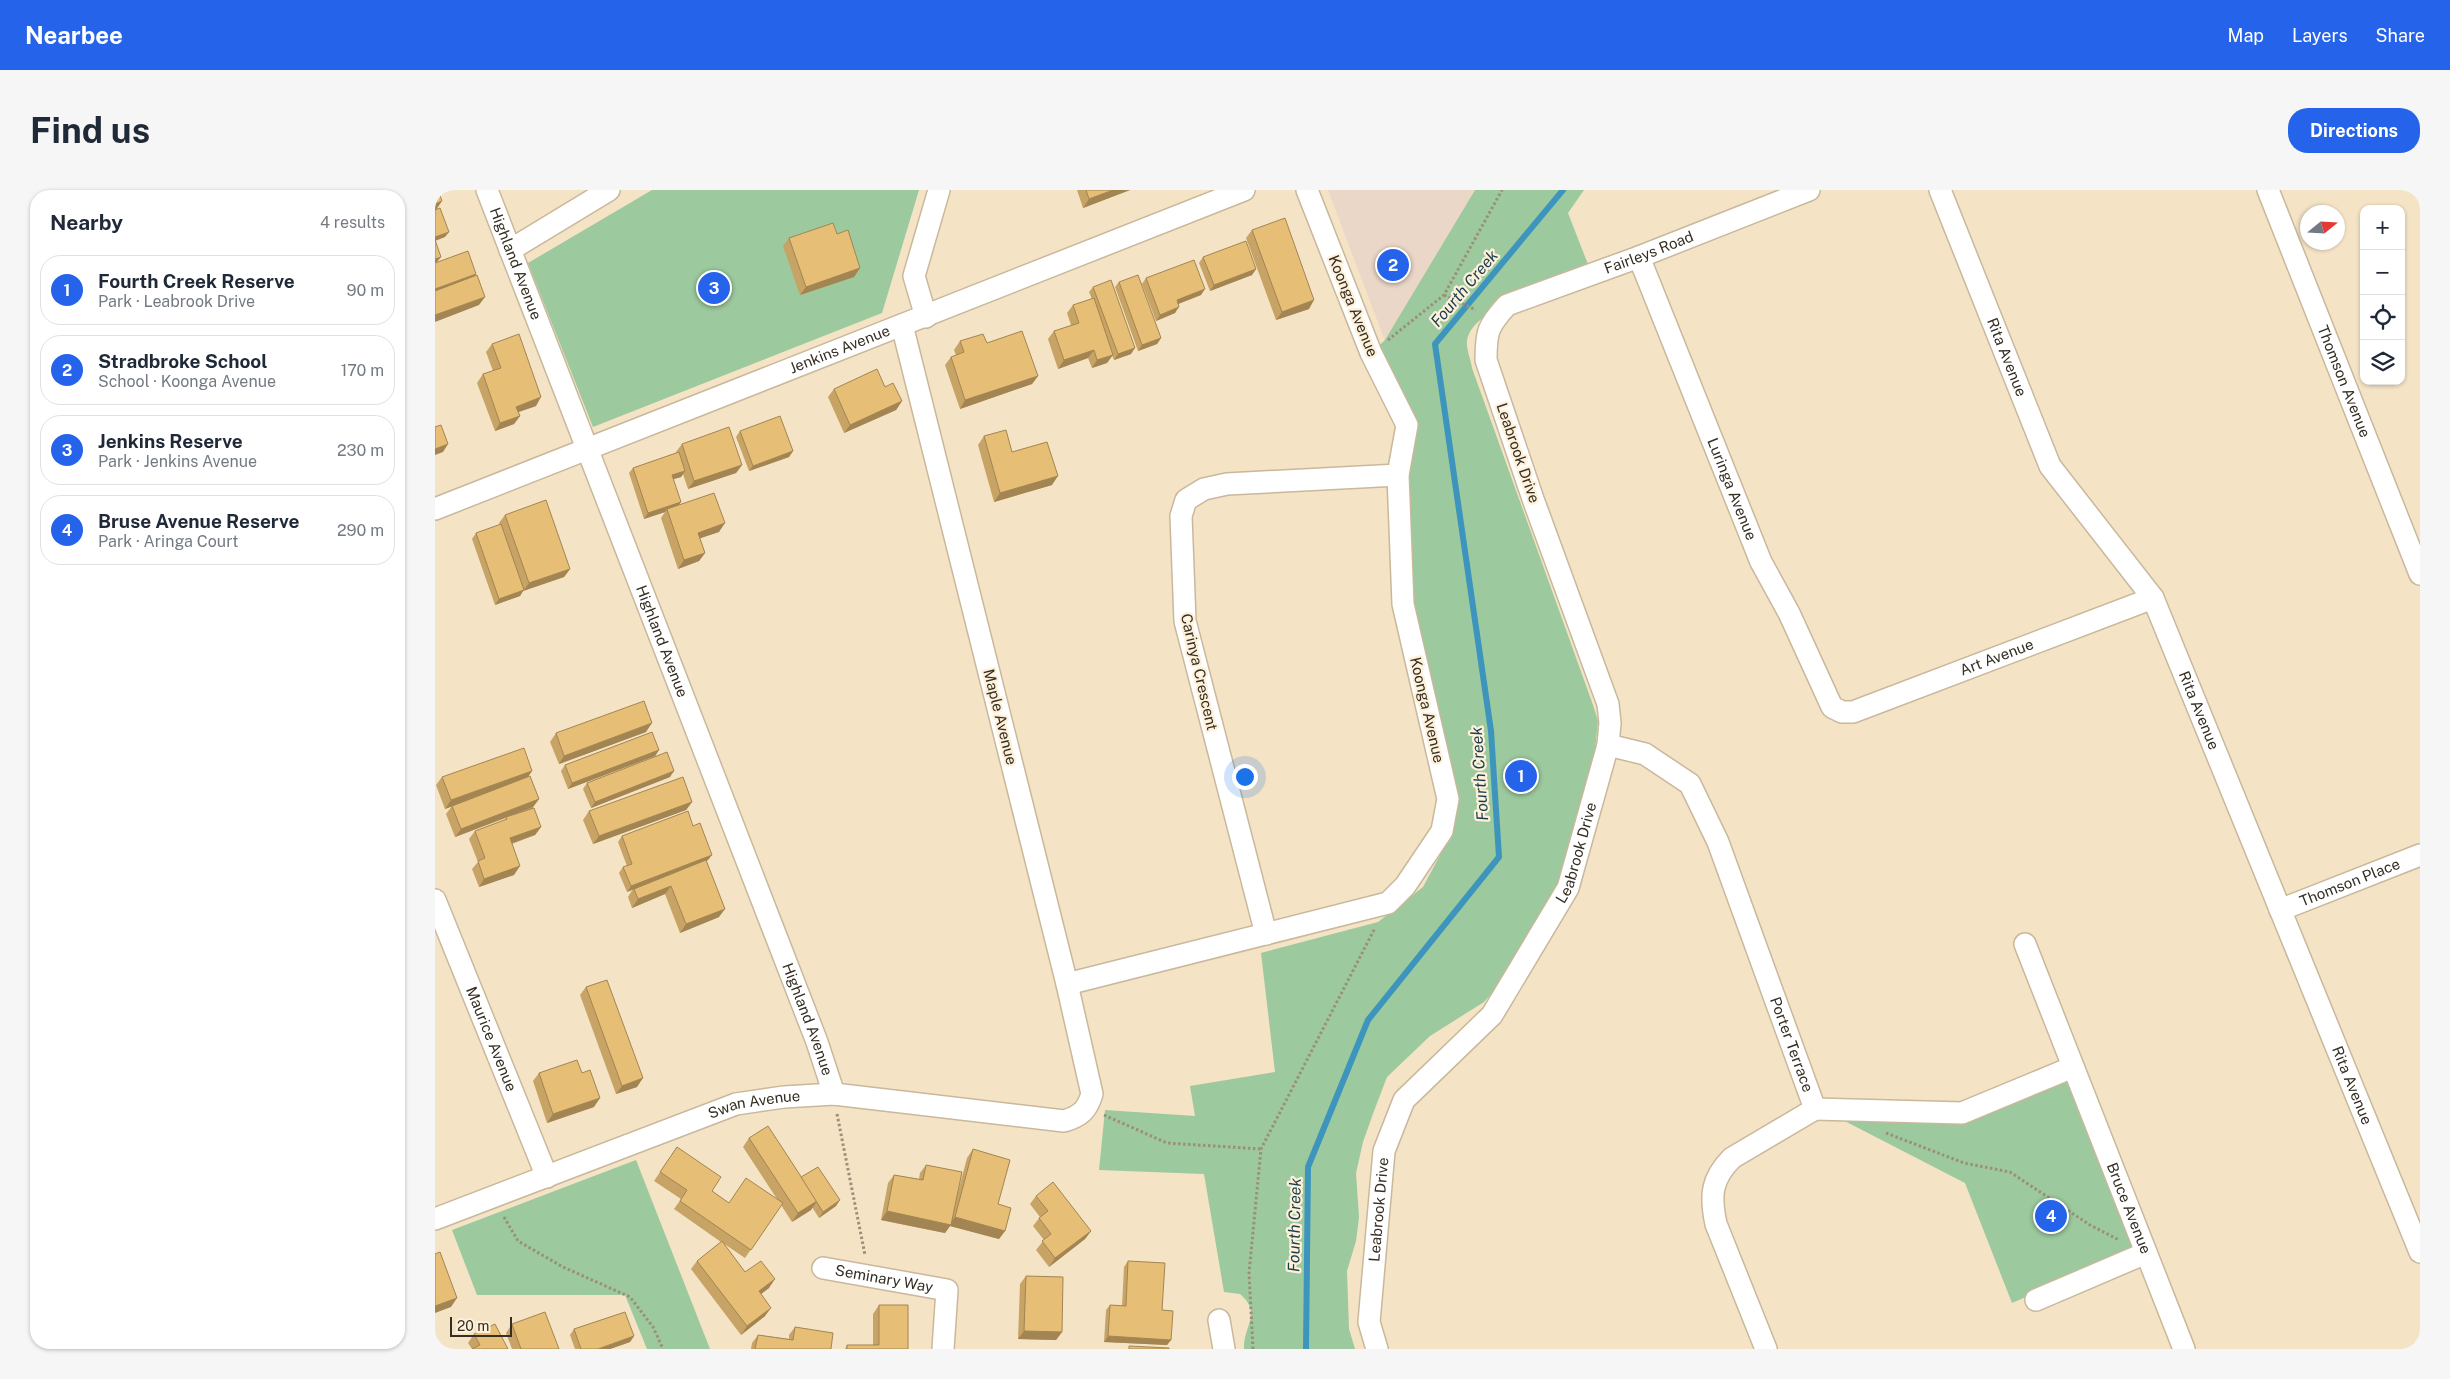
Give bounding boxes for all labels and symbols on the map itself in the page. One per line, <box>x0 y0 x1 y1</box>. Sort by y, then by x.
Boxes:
street label: Highland Avenue <box>487 205 545 322</box>
north arrow <box>2300 205 2345 250</box>
street label: Fairleys Road <box>1602 227 1696 277</box>
pin: 2 <box>1377 246 1409 284</box>
water label: Fourth Creek <box>1427 246 1502 330</box>
street label: Koonga Avenue <box>1325 253 1382 359</box>
pin: 3 <box>698 269 730 307</box>
street label: Rita Avenue <box>1984 315 2030 399</box>
street label: Jenkins Avenue <box>787 322 892 376</box>
street label: Thomson Avenue <box>2315 323 2374 440</box>
street label: Leabrook Drive <box>1493 401 1544 505</box>
street label: Luringa Avenue <box>1704 435 1760 542</box>
street label: Highland Avenue <box>633 583 692 700</box>
street label: Carinya Crescent <box>1178 612 1221 732</box>
street label: Art Avenue <box>1957 635 2036 679</box>
street label: Koonga Avenue <box>1407 655 1448 764</box>
street label: Maple Avenue <box>980 667 1021 767</box>
street label: Rita Avenue <box>2176 669 2223 752</box>
water label: Fourth Creek <box>1467 726 1492 822</box>
pin: 1 <box>1505 757 1537 795</box>
your location <box>1232 764 1258 790</box>
street label: Leabrook Drive <box>1552 800 1600 906</box>
street label: Thomson Place <box>2297 855 2402 909</box>
street label: Highland Avenue <box>779 960 836 1077</box>
street label: Maurice Avenue <box>463 984 520 1094</box>
street label: Porter Terrace <box>1767 994 1817 1094</box>
street label: Rita Avenue <box>2329 1044 2376 1127</box>
street label: Swan Avenue <box>706 1087 801 1122</box>
street label: Leabrook Drive <box>1365 1157 1391 1262</box>
street label: Bruce Avenue <box>2104 1160 2155 1256</box>
water label: Fourth Creek <box>1284 1177 1305 1272</box>
pin: 4 <box>2035 1197 2067 1235</box>
street label: Seminary Way <box>834 1261 935 1295</box>
scale bar <box>450 1314 513 1337</box>

